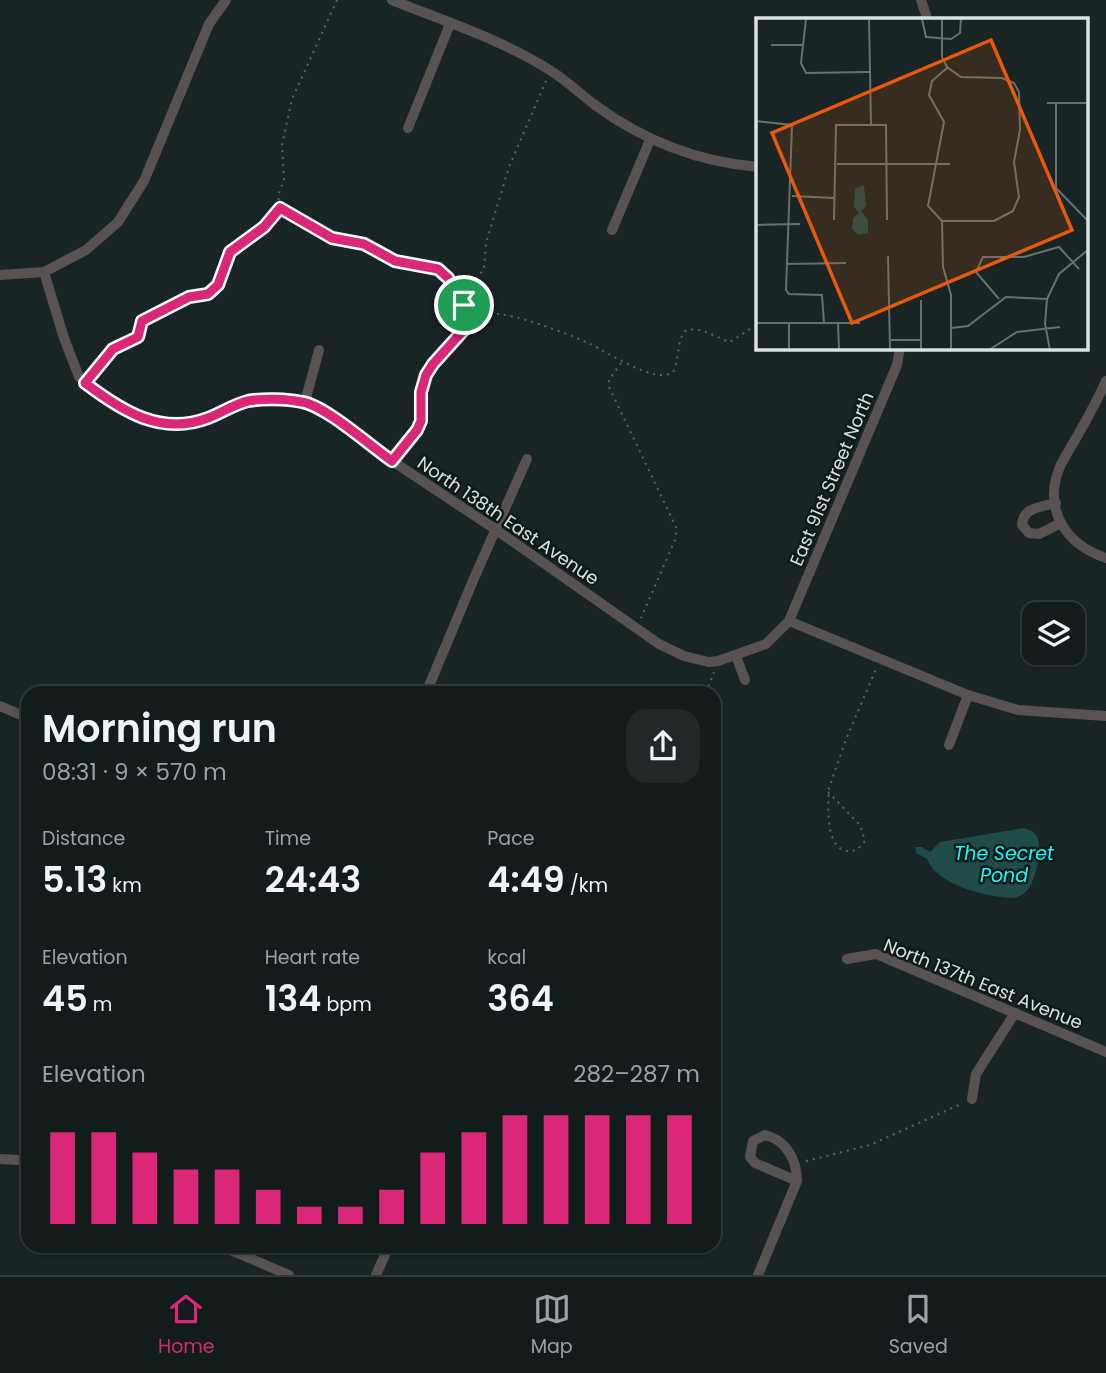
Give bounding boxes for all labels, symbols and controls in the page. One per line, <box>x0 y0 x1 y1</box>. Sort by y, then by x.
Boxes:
inset map <box>756 18 1088 350</box>
pin <box>434 275 494 335</box>
icon: arrive <box>445 286 483 324</box>
street label: East 91st Street North <box>784 388 879 570</box>
street label: North 138th East Avenue <box>413 450 604 591</box>
map controls <box>1022 602 1085 665</box>
button: layers <box>1022 602 1085 665</box>
text: Morning run <box>42 702 277 755</box>
button: share <box>626 709 700 783</box>
text: 08:31 · 9 × 570 m <box>42 756 227 788</box>
text: Distance <box>42 825 125 852</box>
text: Time <box>265 825 311 852</box>
text: Pace <box>487 825 535 852</box>
water label: The Secret Pond <box>954 840 1055 889</box>
text: 5.13 <box>42 855 107 904</box>
text: 24:43 <box>265 855 361 904</box>
text: 4:49 <box>487 855 565 904</box>
text: km <box>107 872 142 899</box>
text: /km <box>565 872 608 899</box>
street label: North 137th East Avenue <box>880 932 1086 1035</box>
text: Elevation <box>42 944 128 971</box>
text: Heart rate <box>265 944 360 971</box>
text: kcal <box>487 944 526 971</box>
text: 45 <box>42 974 88 1023</box>
text: 134 <box>265 974 321 1023</box>
text: 364 <box>487 974 554 1023</box>
text: m <box>88 991 112 1018</box>
text: bpm <box>321 991 372 1018</box>
text: Elevation <box>42 1058 146 1090</box>
text: 282–287 m <box>573 1058 700 1090</box>
tab: Home <box>158 1290 215 1361</box>
tab: Map <box>531 1290 573 1361</box>
tab: Saved <box>889 1290 948 1361</box>

